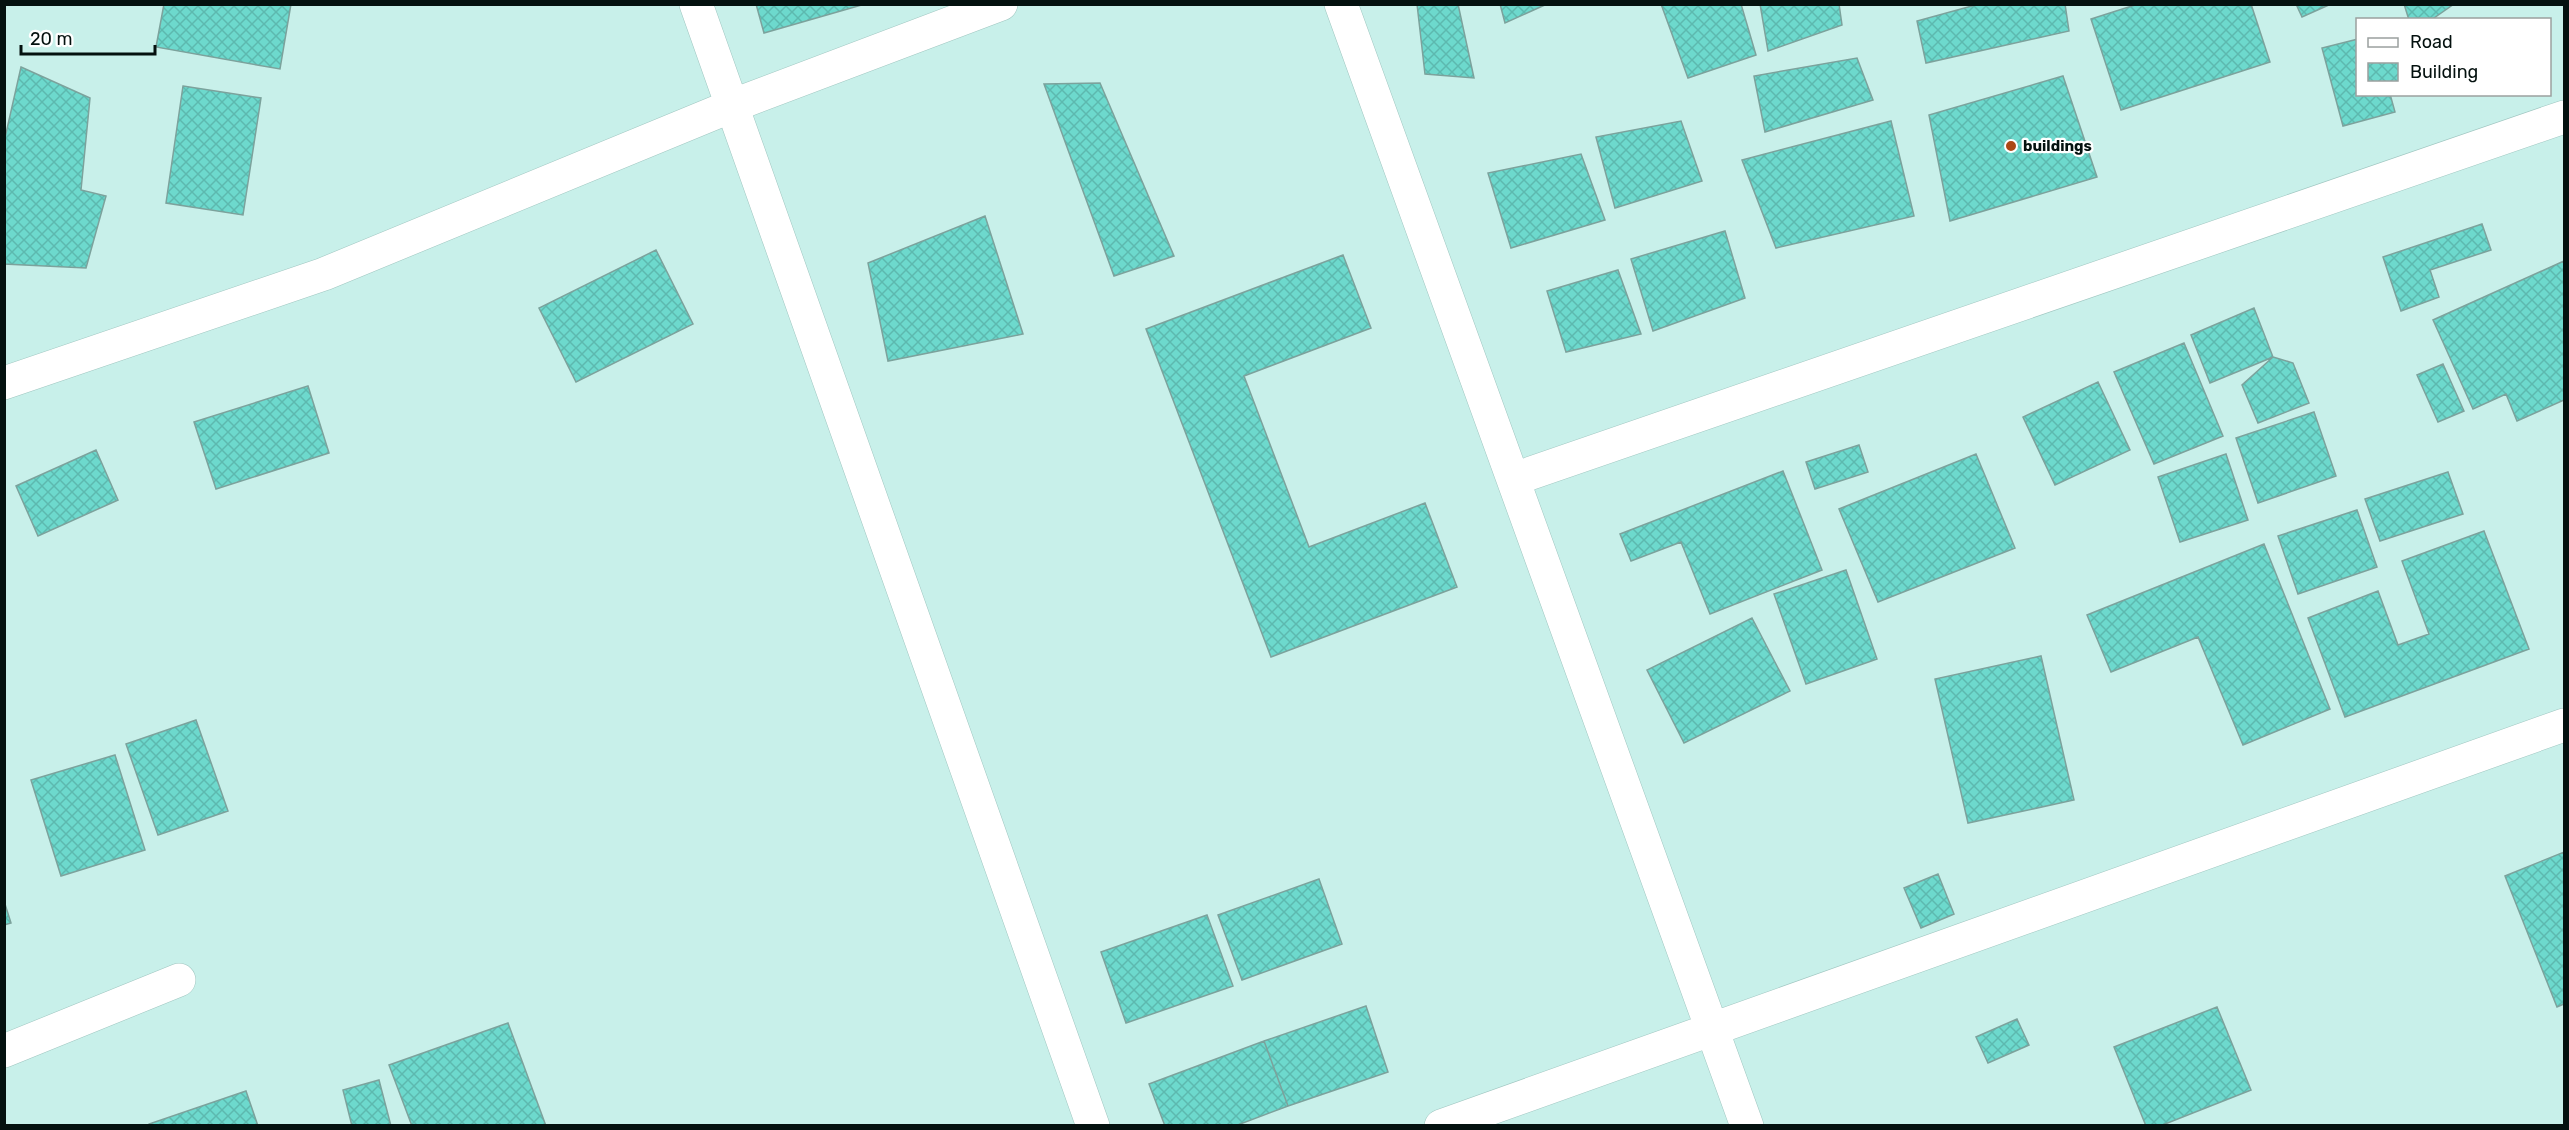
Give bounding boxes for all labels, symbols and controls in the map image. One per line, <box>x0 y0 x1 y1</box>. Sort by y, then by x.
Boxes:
scale bar <box>21 18 154 56</box>
legend <box>2356 18 2551 96</box>
text: 20 m <box>30 28 72 50</box>
text: Road <box>2410 31 2453 53</box>
text: Building <box>2410 61 2478 83</box>
place label: buildings <box>2023 137 2092 155</box>
marker: buildings <box>2004 139 2018 153</box>

